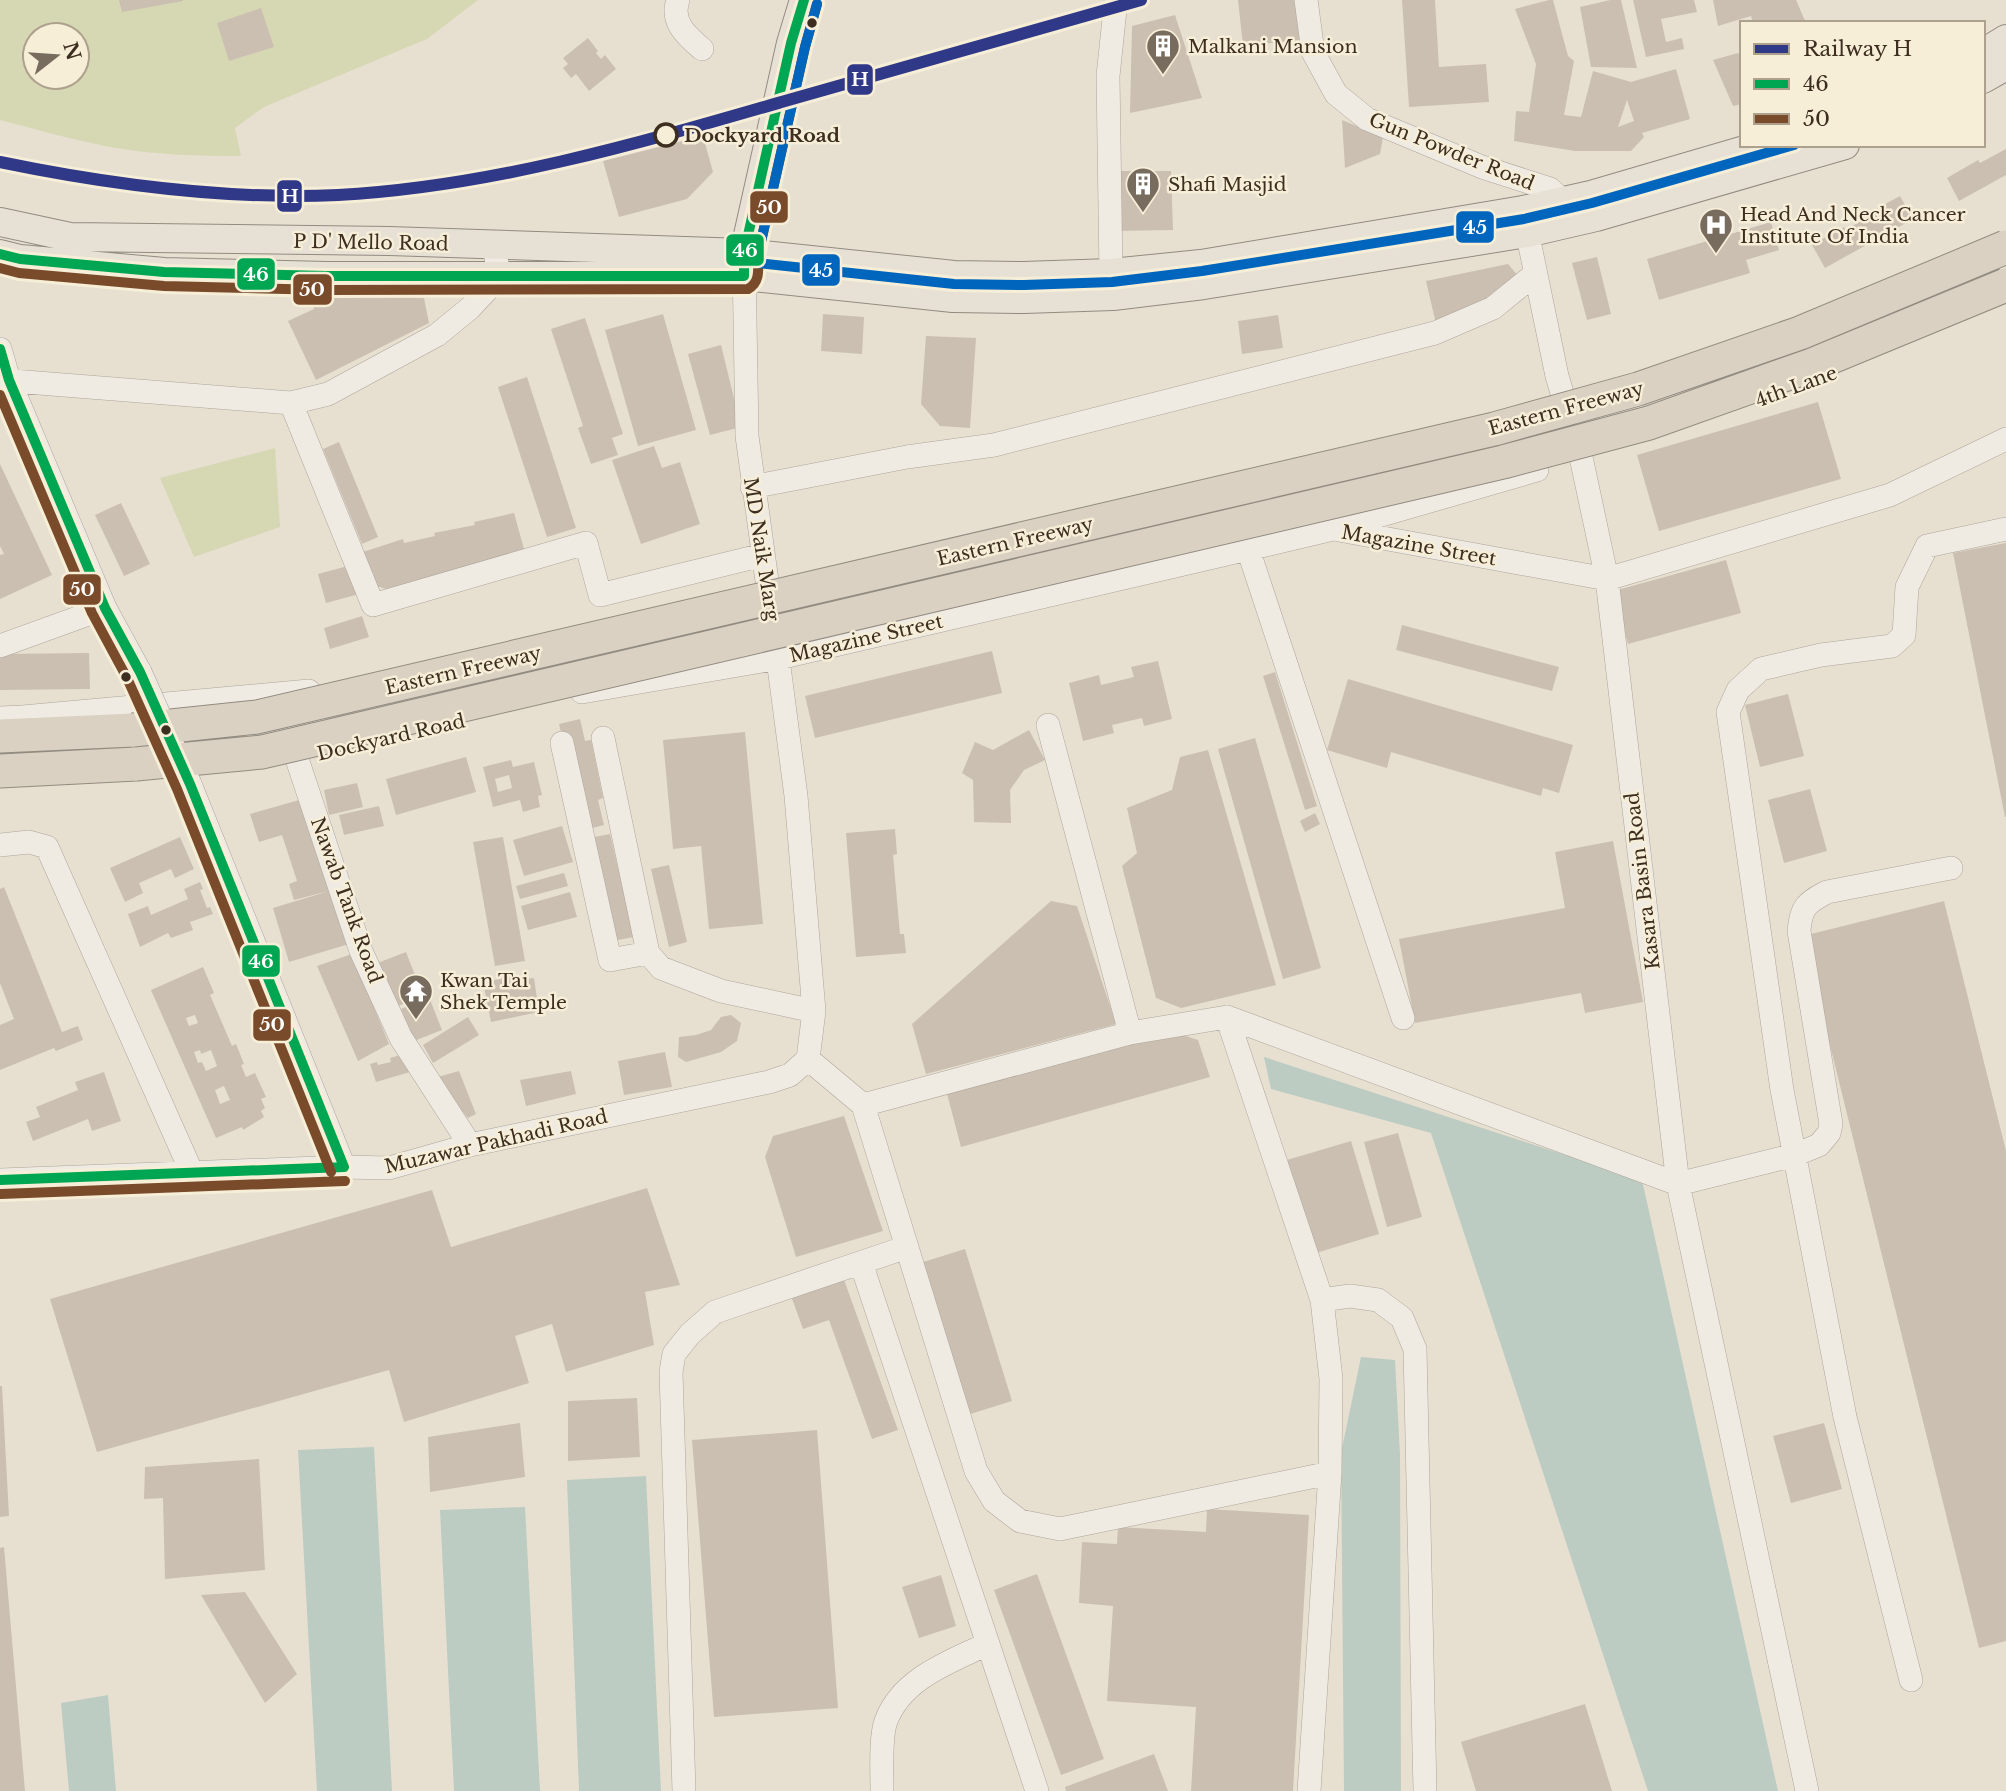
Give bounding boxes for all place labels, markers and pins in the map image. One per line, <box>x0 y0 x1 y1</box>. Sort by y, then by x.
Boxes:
unlabelled marker <box>805 16 819 30</box>
building icon: Malkani Mansion <box>1144 27 1182 76</box>
place label: Malkani Mansion <box>1188 35 1358 58</box>
marker: Dockyard Road <box>654 123 678 147</box>
place label: Dockyard Road <box>684 124 840 147</box>
building icon: Shafi Masjid <box>1124 165 1162 214</box>
place label: Shafi Masjid <box>1168 173 1287 196</box>
place label: Head And Neck Cancer Institute Of India <box>1740 203 1966 248</box>
hospital icon: Head And Neck Cancer Institute Of India <box>1697 206 1735 255</box>
unlabelled marker <box>119 670 133 684</box>
unlabelled marker <box>159 723 173 737</box>
place label: Kwan Tai Shek Temple <box>440 969 567 1014</box>
temple icon: Kwan Tai Shek Temple <box>397 972 435 1021</box>

